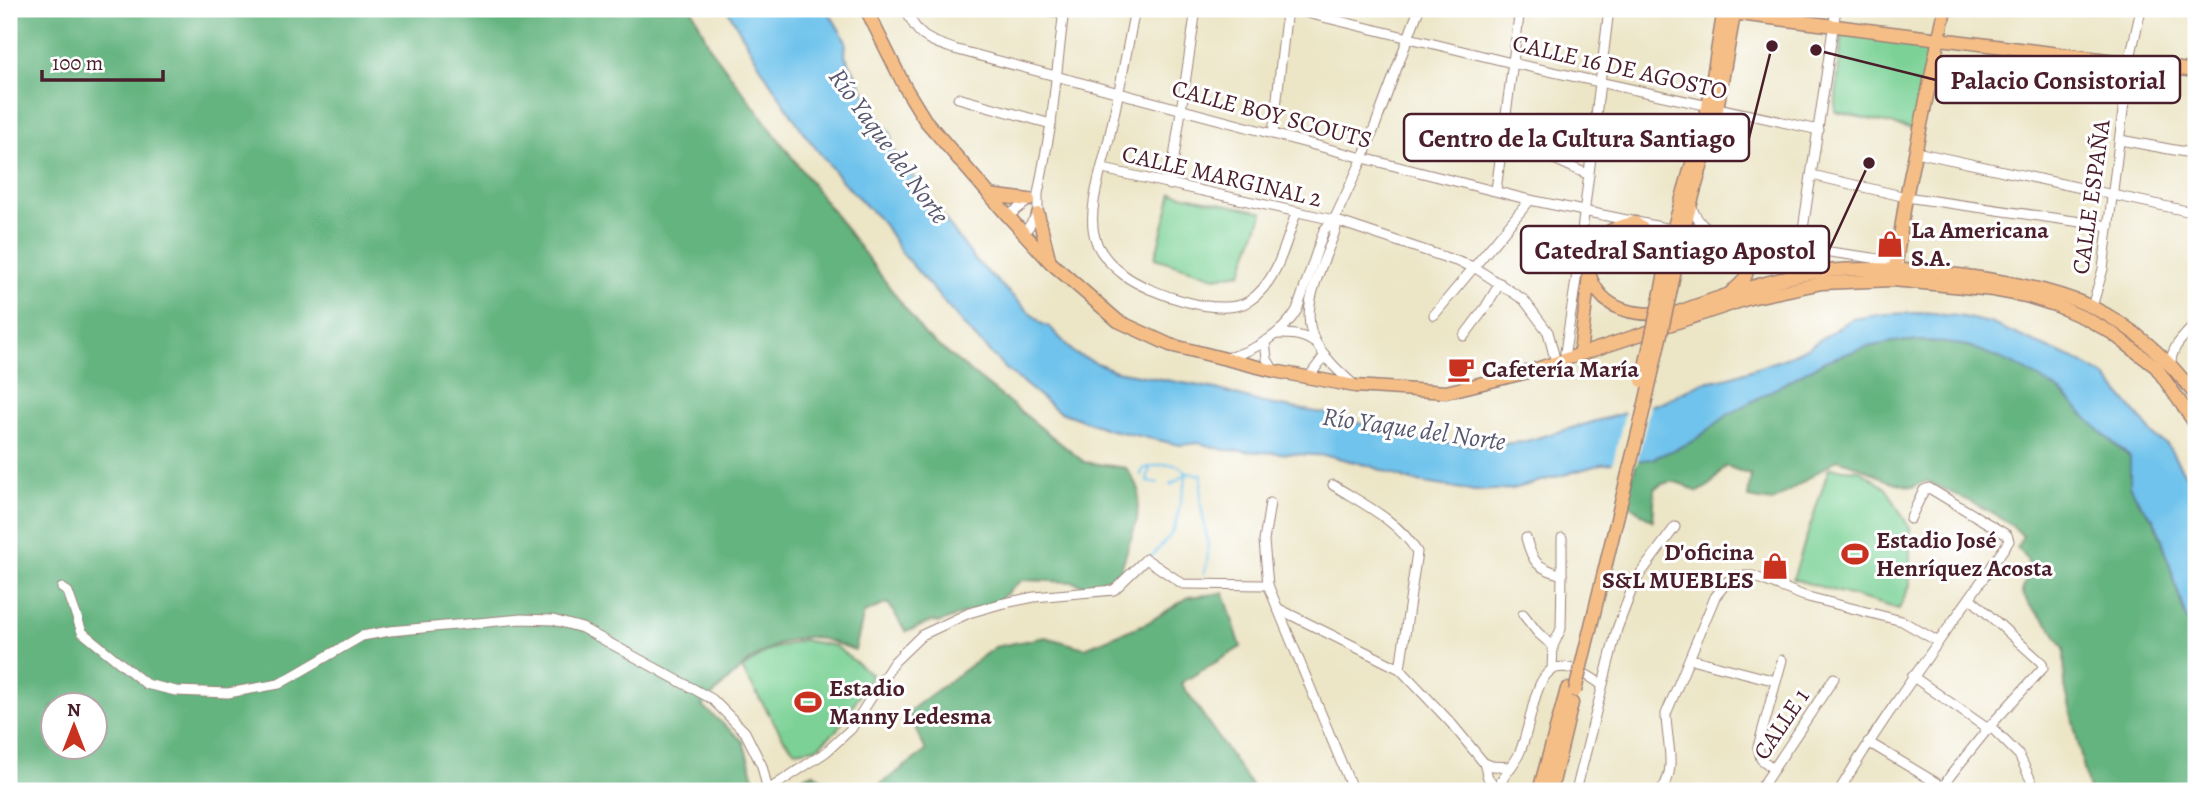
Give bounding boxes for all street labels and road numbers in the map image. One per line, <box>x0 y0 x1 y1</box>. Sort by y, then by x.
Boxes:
street label: CALLE 16 DE AGOSTO <box>1509 27 1731 107</box>
street label: CALLE BOY SCOUTS <box>1169 72 1375 156</box>
street label: CALLE ESPAÑA <box>2064 117 2118 276</box>
street label: CALLE MARGINAL 2 <box>1119 137 1325 215</box>
street label: CALLE 1 <box>1745 682 1817 766</box>

